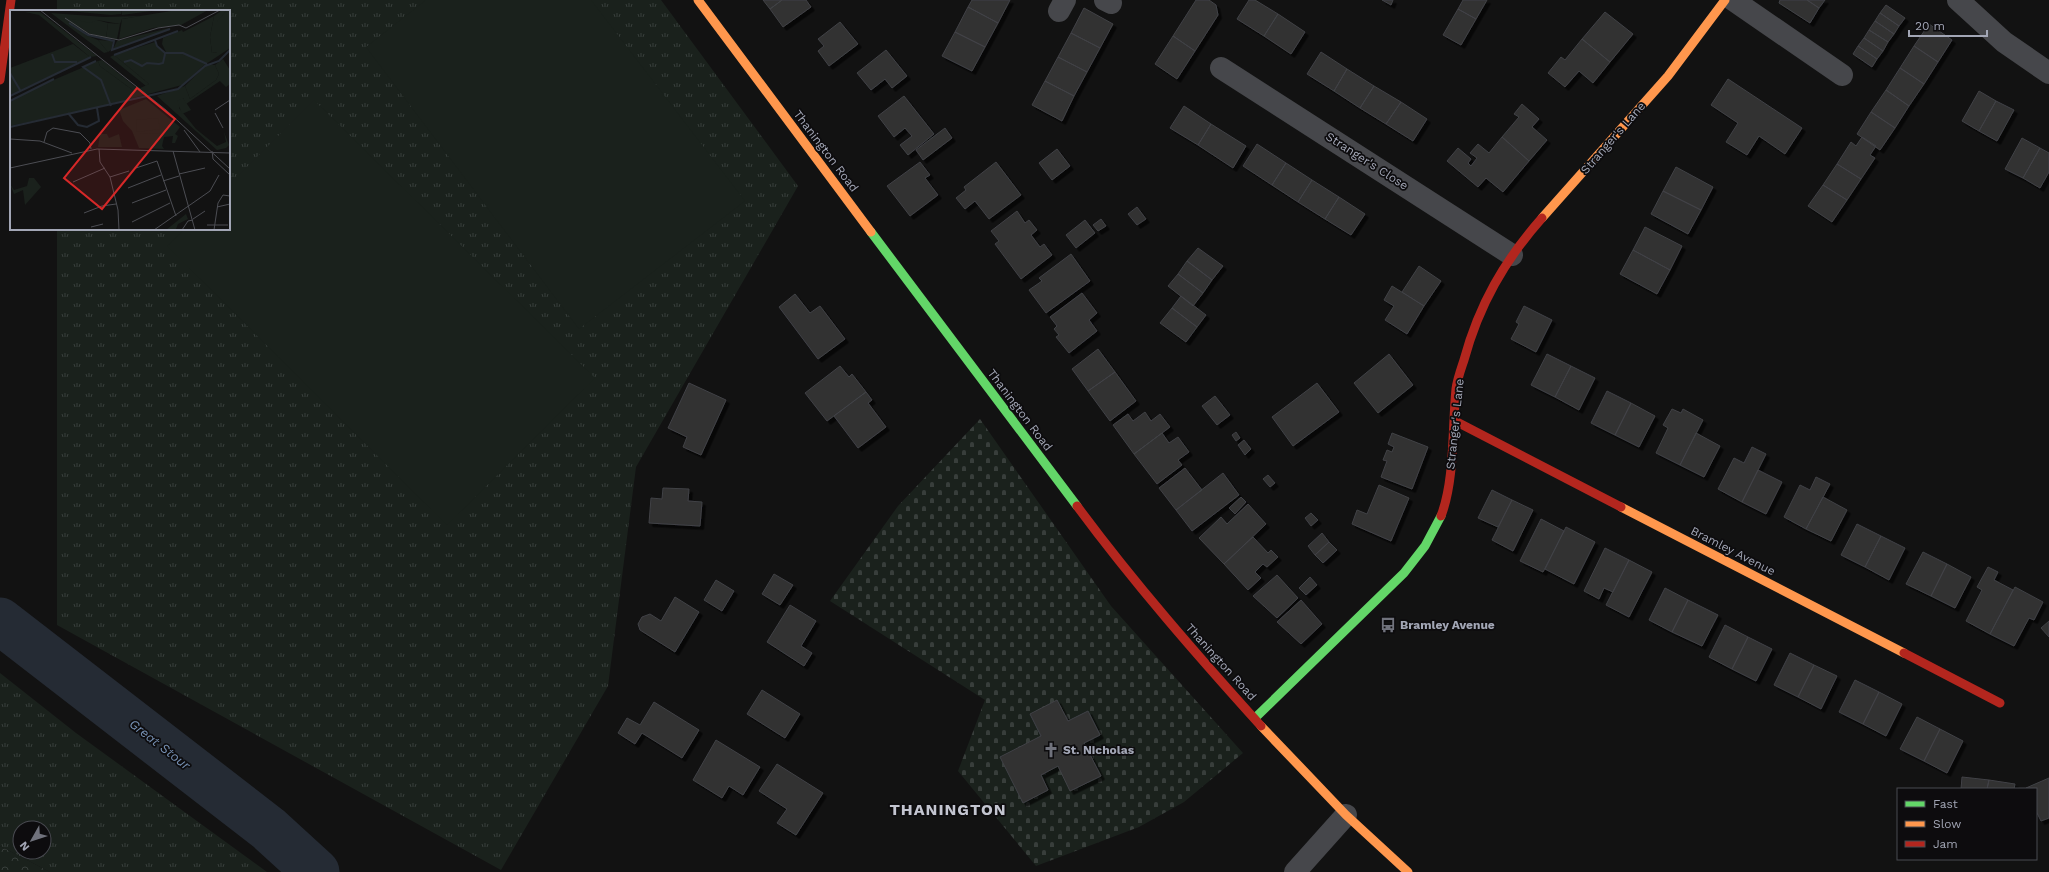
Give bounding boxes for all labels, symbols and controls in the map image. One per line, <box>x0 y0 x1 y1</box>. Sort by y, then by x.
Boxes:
inset map <box>10 10 230 230</box>
scale bar <box>1909 12 1987 38</box>
text: 20 m <box>1915 19 1945 33</box>
street label: Stranger's Lane <box>1578 99 1648 177</box>
street label: Thanington Road <box>791 107 861 195</box>
street label: Stranger's Close <box>1323 129 1411 193</box>
street label: Thanington Road <box>985 366 1055 454</box>
street label: Stranger's Lane <box>1443 378 1467 470</box>
street label: Bramley Avenue <box>1688 524 1778 578</box>
bus stop icon: Bramley Avenue <box>1379 616 1397 634</box>
place label: Bramley Avenue <box>1400 618 1495 632</box>
street label: Thanington Road <box>1183 621 1259 703</box>
water label: Great Stour <box>126 716 194 773</box>
church icon: St. Nicholas <box>1042 741 1060 759</box>
place label: St. Nicholas <box>1063 743 1135 757</box>
legend <box>1897 788 2037 860</box>
text: Fast <box>1933 797 1958 811</box>
district label: THANINGTON <box>889 800 1007 819</box>
text: Slow <box>1933 817 1961 831</box>
north arrow <box>12 820 52 860</box>
text: Jam <box>1933 837 1958 851</box>
text: N <box>17 839 32 853</box>

